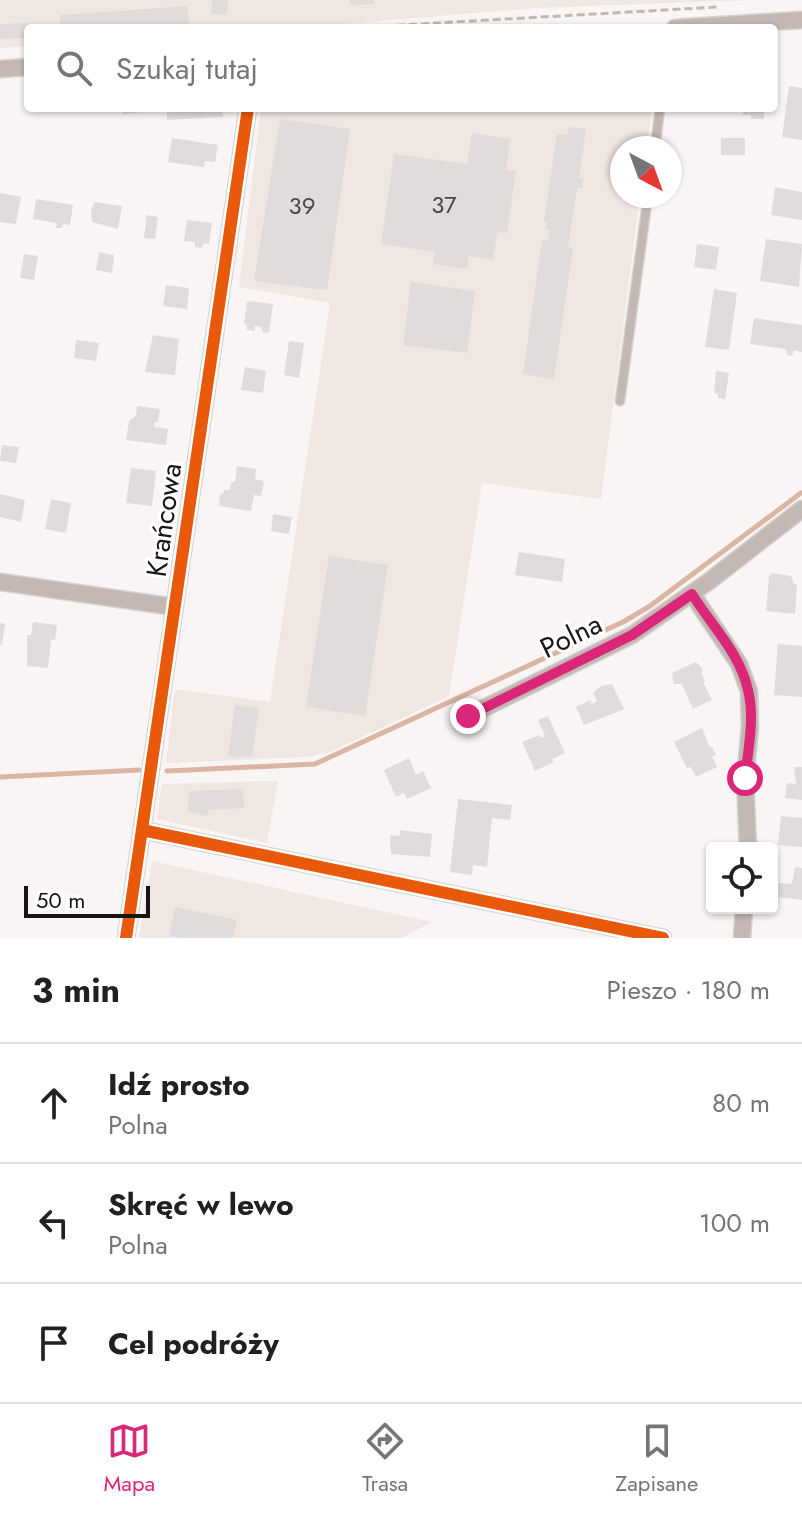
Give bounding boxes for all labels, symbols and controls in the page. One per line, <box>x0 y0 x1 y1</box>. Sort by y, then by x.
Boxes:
search box <box>24 24 778 112</box>
icon: search <box>52 46 96 90</box>
text: Szukaj tutaj <box>116 47 258 90</box>
north arrow <box>610 136 682 208</box>
house number: 37 <box>431 187 457 222</box>
house number: 39 <box>289 188 315 223</box>
street label: Krańcowa <box>136 461 192 579</box>
street label: Polna <box>533 603 609 669</box>
route end <box>450 698 486 734</box>
route start <box>727 760 763 796</box>
map controls <box>706 842 778 914</box>
button: locate <box>706 842 778 914</box>
scale bar <box>24 882 150 918</box>
text: 50 m <box>36 884 85 916</box>
text: 3 min <box>32 966 120 1015</box>
text: Pieszo · 180 m <box>606 971 770 1009</box>
text: Idź prosto <box>108 1063 250 1106</box>
icon: ahead <box>32 1081 76 1125</box>
text: 80 m <box>712 1084 770 1122</box>
text: Polna <box>108 1106 168 1144</box>
text: Skręć w lewo <box>108 1183 294 1226</box>
icon: left <box>32 1201 76 1245</box>
text: 100 m <box>699 1204 770 1242</box>
text: Polna <box>108 1226 168 1264</box>
icon: arrive <box>32 1321 76 1365</box>
text: Cel podróży <box>108 1322 279 1365</box>
tab: Mapa <box>104 1419 155 1499</box>
tab: Trasa <box>362 1419 408 1499</box>
tab: Zapisane <box>615 1419 698 1499</box>

